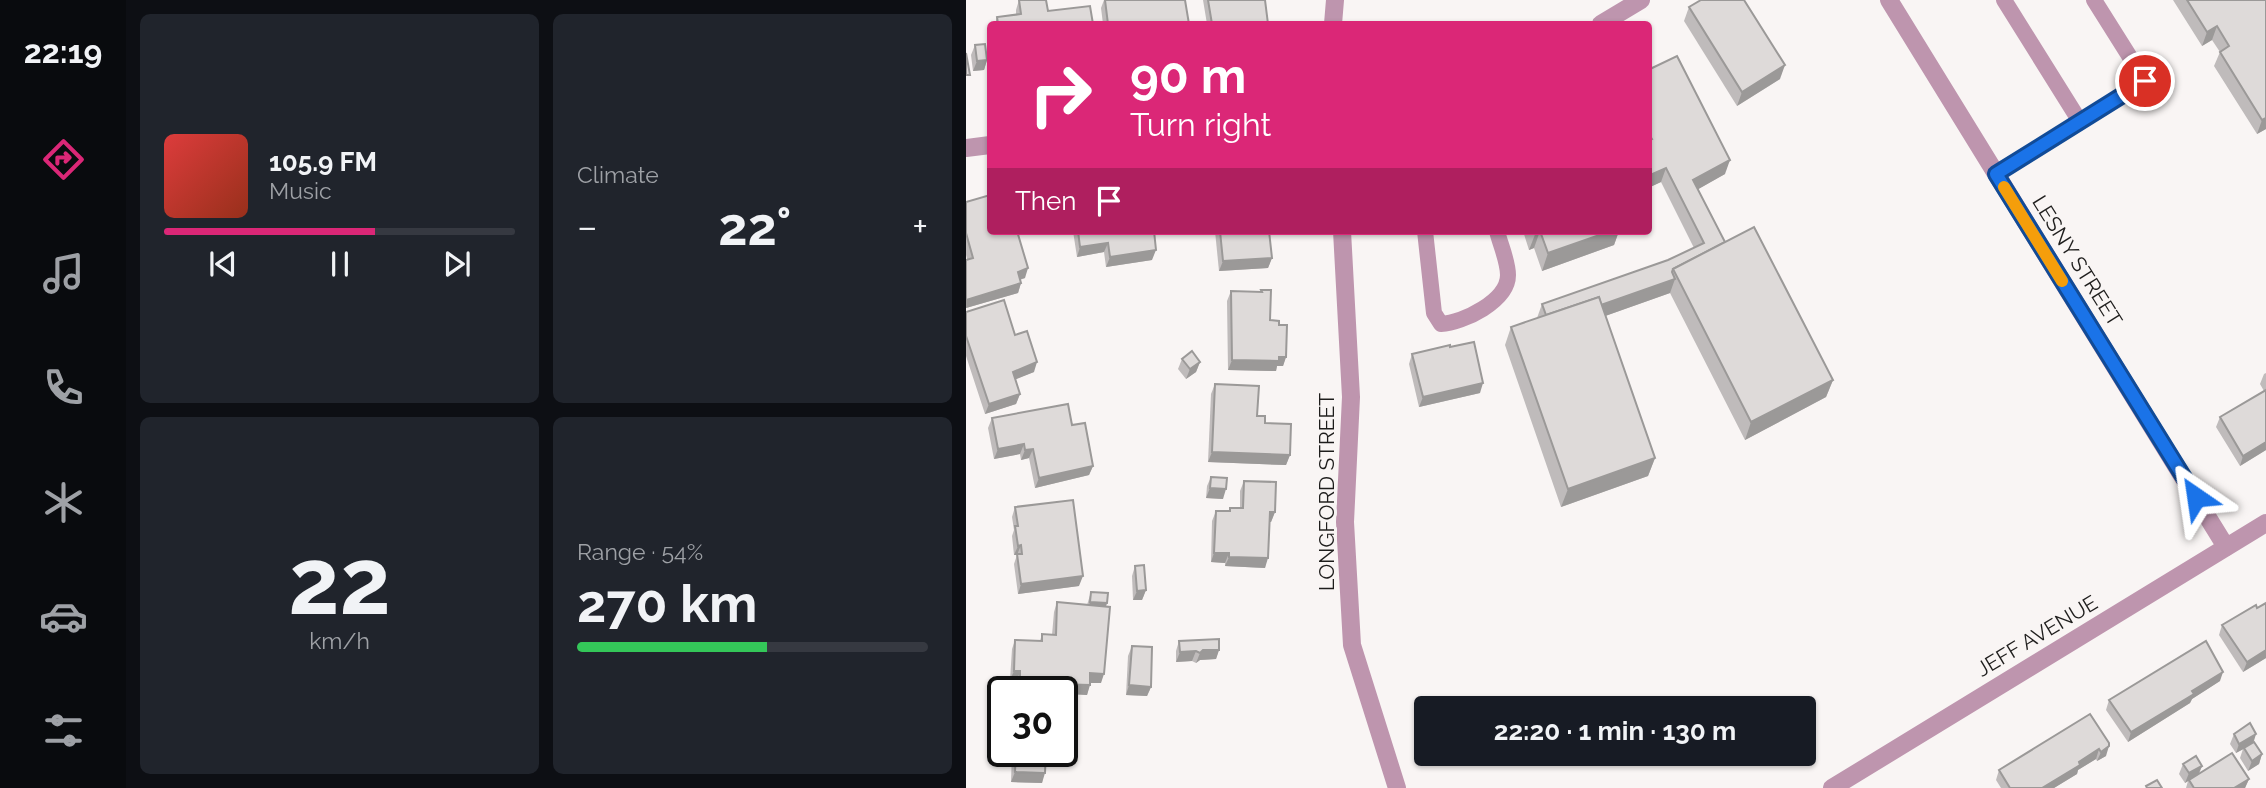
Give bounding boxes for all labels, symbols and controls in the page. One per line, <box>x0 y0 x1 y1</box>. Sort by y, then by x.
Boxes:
text: 22:19 <box>24 33 102 70</box>
text: 90 m <box>1130 47 1246 104</box>
icon: right <box>1015 49 1106 140</box>
pin <box>2115 51 2175 111</box>
icon: arrive <box>2126 62 2164 100</box>
text: Turn right <box>1130 106 1271 143</box>
icon: directions <box>39 135 88 184</box>
text: 105.9 FM <box>269 147 377 177</box>
text: Climate <box>577 161 659 188</box>
text: Music <box>269 177 332 204</box>
icon: arrive <box>1090 182 1128 220</box>
text: Then <box>1015 186 1076 216</box>
street label: LESNY STREET <box>2027 191 2128 331</box>
text: 22° <box>718 196 791 257</box>
text: − <box>577 204 597 249</box>
text: + <box>912 204 928 249</box>
icon: previous <box>204 245 242 283</box>
icon: pause <box>321 245 359 283</box>
icon: next <box>438 245 476 283</box>
icon: music <box>39 249 88 298</box>
icon: phone <box>39 363 88 412</box>
street label: LONGFORD STREET <box>1314 393 1339 591</box>
position arrow <box>2159 460 2233 534</box>
icon: climate <box>39 478 88 527</box>
text: 22 <box>288 528 391 635</box>
text: Range · 54% <box>577 538 703 565</box>
text: 270 km <box>577 573 757 634</box>
street label: JEFF AVENUE <box>1972 590 2102 681</box>
icon: car <box>39 592 88 641</box>
text: km/h <box>309 627 370 654</box>
speed limit sign: 30 <box>987 676 1078 767</box>
icon: filters <box>39 706 88 755</box>
text: 22:20 · 1 min · 130 m <box>1494 716 1736 746</box>

